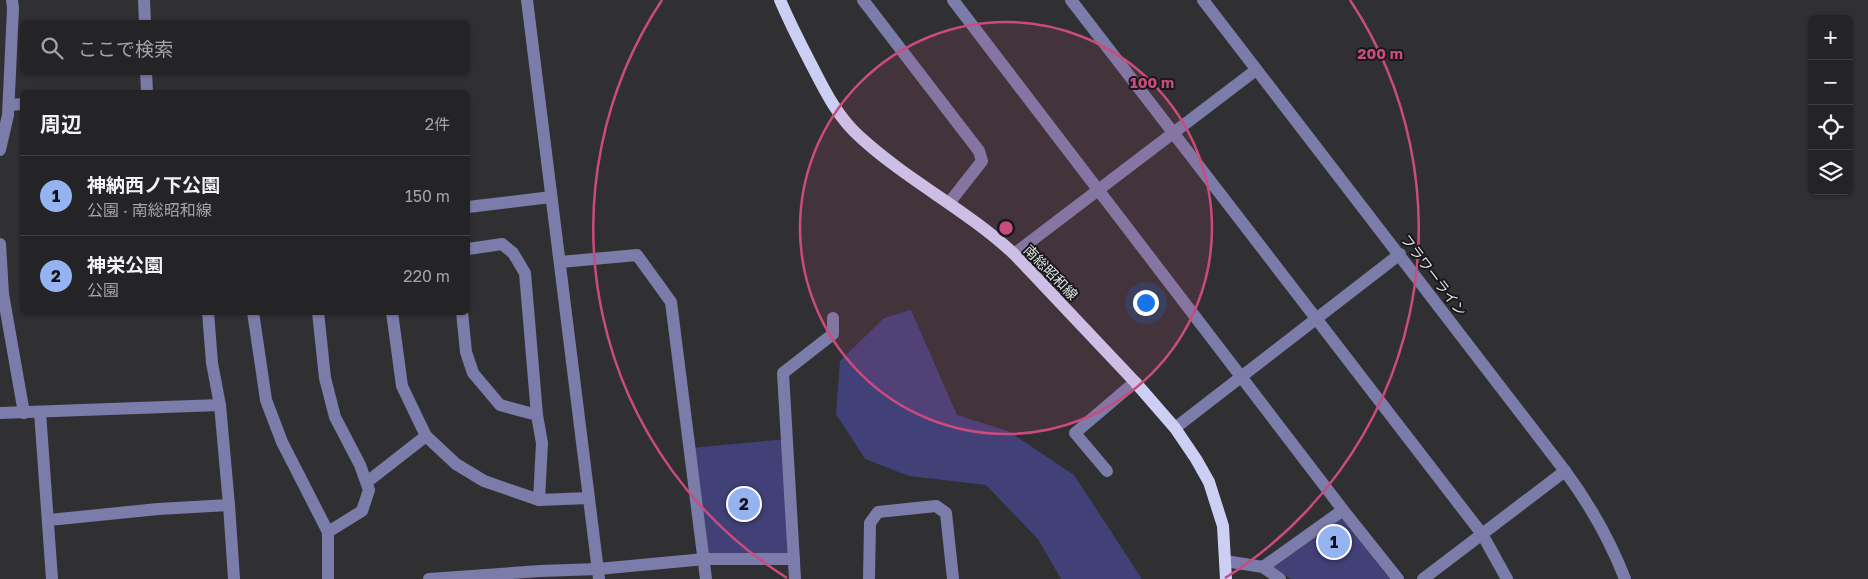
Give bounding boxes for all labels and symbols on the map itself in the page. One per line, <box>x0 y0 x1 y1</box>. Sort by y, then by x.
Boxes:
text: 200 m <box>1357 44 1403 62</box>
text: 100 m <box>1130 73 1174 91</box>
centre of rings <box>997 219 1015 237</box>
street label: フラワーライン <box>1398 231 1470 319</box>
street label: 南総昭和線 <box>1021 241 1081 303</box>
your location <box>1133 290 1159 316</box>
pin: 2 <box>728 485 760 523</box>
pin: 1 <box>1318 523 1350 561</box>

